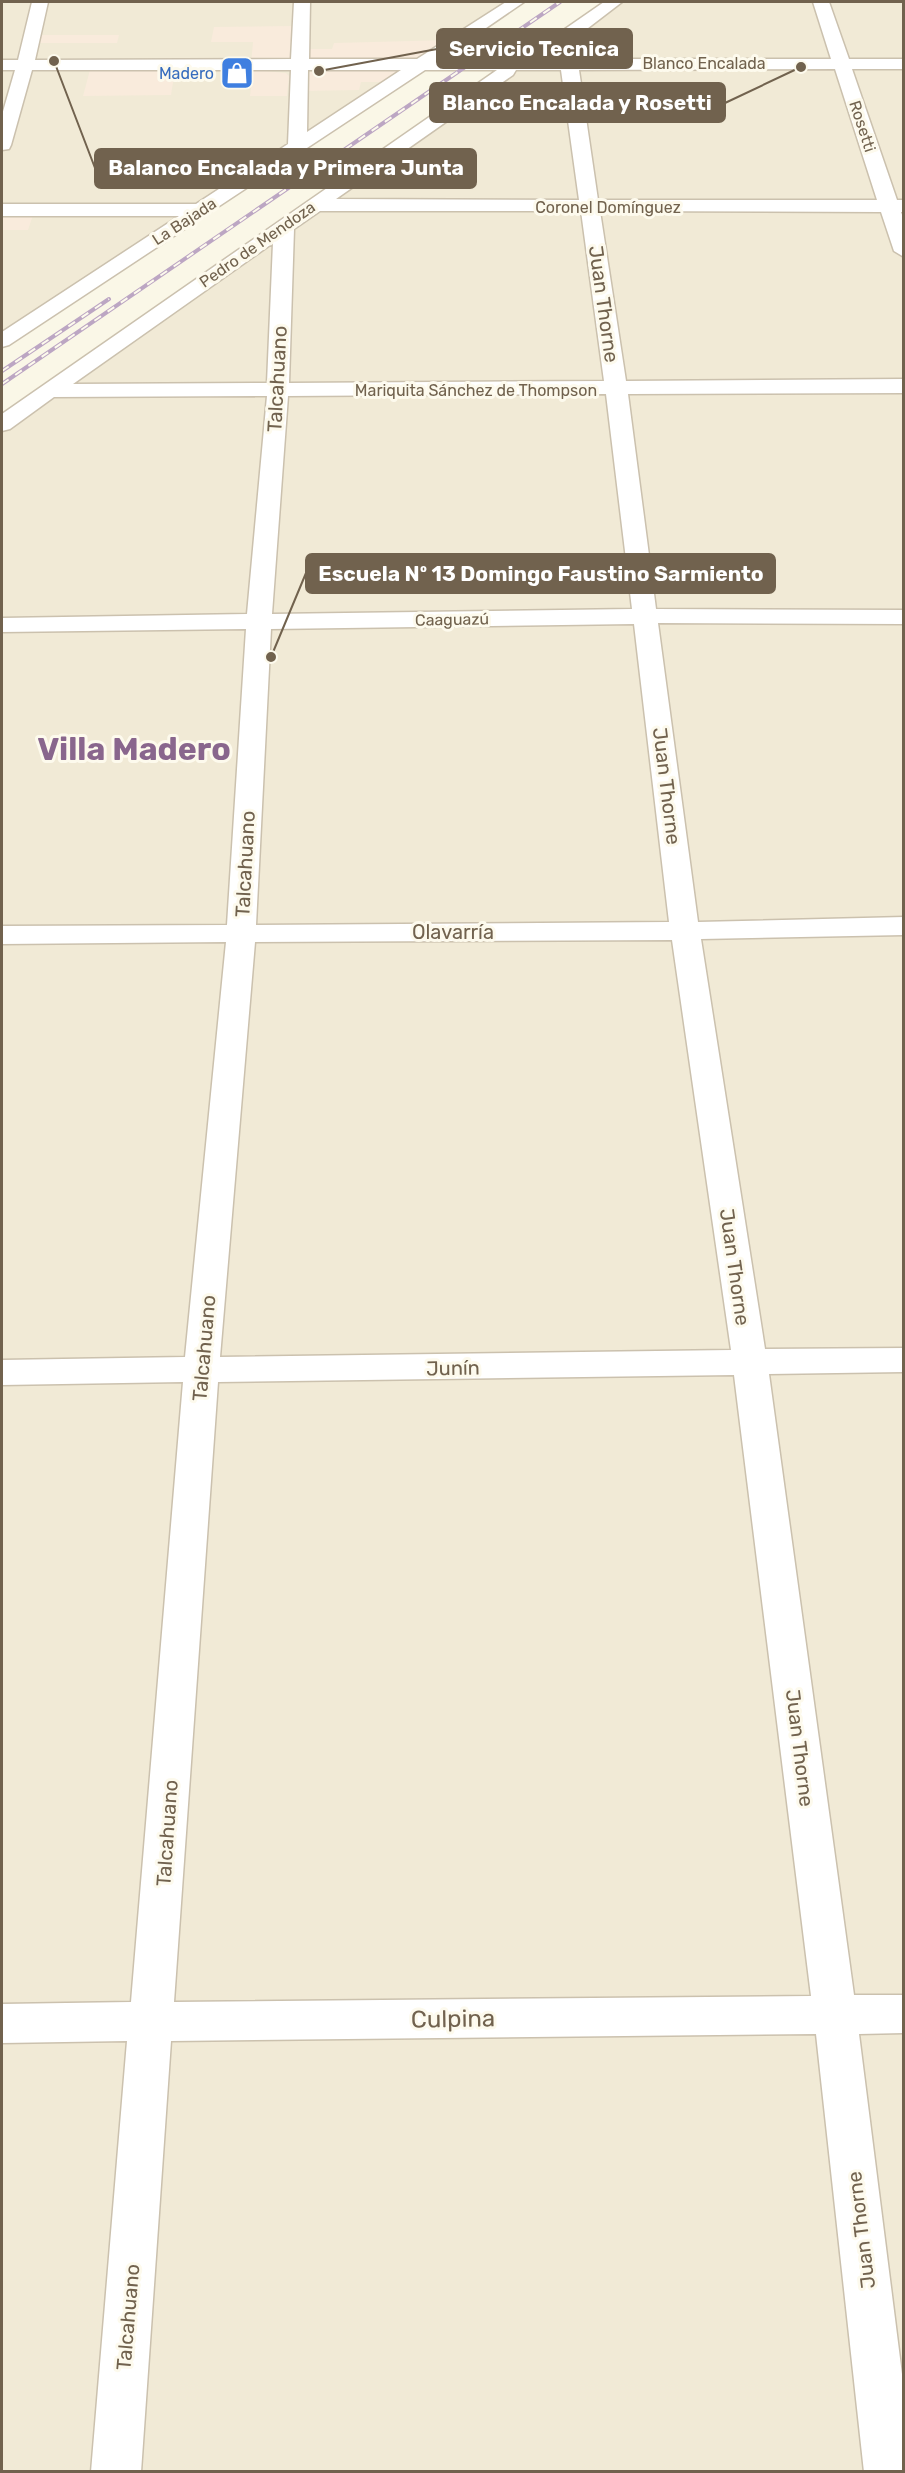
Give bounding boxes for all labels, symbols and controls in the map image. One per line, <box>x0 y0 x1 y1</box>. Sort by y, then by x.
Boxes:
callout: Servicio Tecnica <box>437 29 632 68</box>
text: Servicio Tecnica <box>449 36 619 61</box>
street label: Blanco Encalada <box>642 54 766 73</box>
shop icon: Madero <box>219 55 255 91</box>
place label: Madero <box>159 64 214 83</box>
callout: Blanco Encalada y Rosetti <box>430 83 725 122</box>
text: Blanco Encalada y Rosetti <box>442 90 712 115</box>
street label: Rosetti <box>845 98 880 154</box>
callout: Balanco Encalada y Primera Junta <box>95 149 476 188</box>
text: Balanco Encalada y Primera Junta <box>108 155 464 180</box>
street label: La Bajada <box>149 194 220 249</box>
street label: Pedro de Mendoza <box>196 197 319 291</box>
street label: Coronel Domínguez <box>535 198 681 217</box>
street label: Juan Thorne <box>584 244 624 364</box>
street label: Talcahuano <box>262 325 292 433</box>
street label: Mariquita Sánchez de Thompson <box>355 381 597 400</box>
callout: Escuela Nº 13 Domingo Faustino Sarmiento <box>306 554 775 593</box>
text: Escuela Nº 13 Domingo Faustino Sarmiento <box>318 561 764 586</box>
street label: Caaguazú <box>415 609 489 630</box>
street label: Juan Thorne <box>648 726 686 846</box>
district label: Villa Madero <box>37 730 231 768</box>
street label: Talcahuano <box>230 810 260 918</box>
street label: Olavarría <box>412 920 494 944</box>
street label: Juan Thorne <box>715 1207 755 1327</box>
street label: Talcahuano <box>187 1294 221 1402</box>
street label: Junín <box>426 1356 480 1380</box>
street label: Juan Thorne <box>781 1688 819 1808</box>
street label: Talcahuano <box>151 1779 183 1887</box>
street label: Culpina <box>411 2004 495 2034</box>
street label: Juan Thorne <box>842 2170 880 2290</box>
street label: Talcahuano <box>111 2263 145 2371</box>

